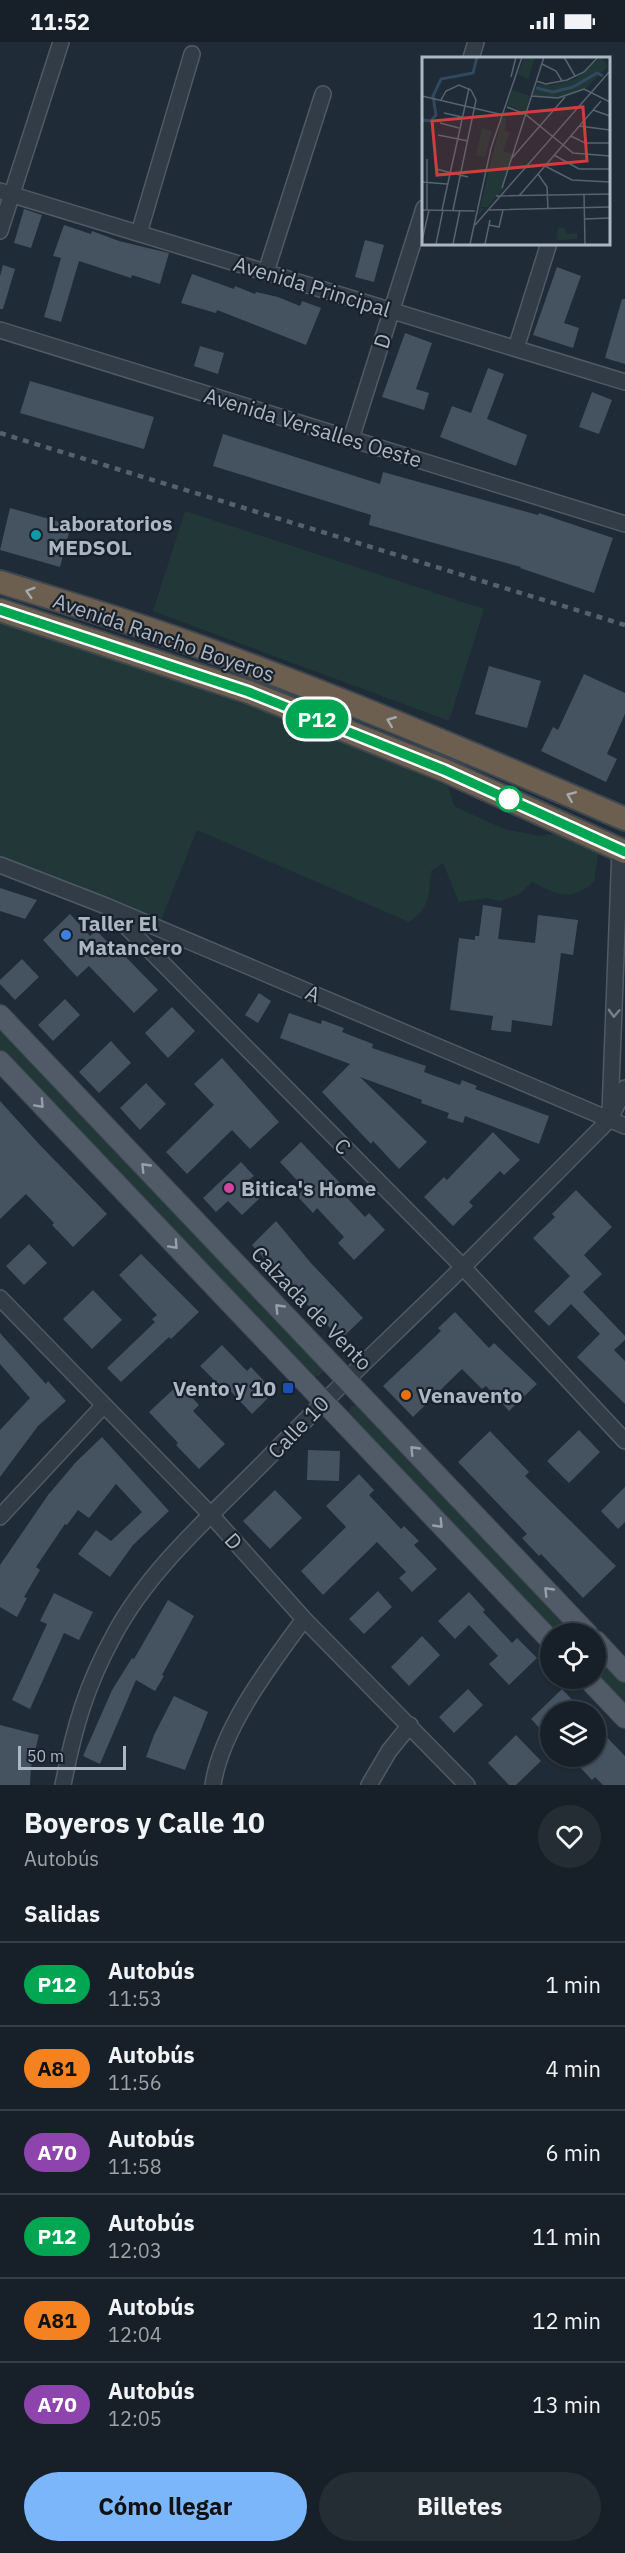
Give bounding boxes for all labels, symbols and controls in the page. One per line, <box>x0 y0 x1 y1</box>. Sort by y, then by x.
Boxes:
text: 11:52 <box>30 7 90 36</box>
inset map <box>422 57 610 244</box>
street label: Avenida Principal <box>230 249 394 323</box>
street label: D <box>367 330 397 352</box>
street label: Avenida Versalles Oeste <box>201 381 425 473</box>
place label: Laboratorios MEDSOL <box>48 509 173 561</box>
marker: Laboratorios MEDSOL <box>29 528 43 542</box>
one-way arrow <box>25 586 36 599</box>
street label: Avenida Rancho Boyeros <box>49 586 279 688</box>
line badge: P12 <box>282 700 352 738</box>
text: P12 <box>298 705 336 733</box>
one-way arrow <box>387 716 398 728</box>
unlabelled marker <box>496 786 522 812</box>
one-way arrow <box>567 791 578 803</box>
place label: Taller El Matancero <box>78 909 182 961</box>
marker: Taller El Matancero <box>59 928 73 942</box>
street label: A <box>301 977 325 1009</box>
one-way arrow <box>608 1008 620 1017</box>
one-way arrow <box>33 1097 44 1107</box>
street label: C <box>328 1131 358 1161</box>
one-way arrow <box>141 1163 152 1174</box>
place label: Bitica's Home <box>241 1174 377 1202</box>
marker: Bitica's Home <box>222 1181 236 1195</box>
one-way arrow <box>167 1238 178 1249</box>
street label: Calzada de Vento <box>245 1240 379 1376</box>
one-way arrow <box>276 1305 287 1316</box>
place label: Vento y 10 <box>173 1374 276 1402</box>
marker: Vento y 10 <box>281 1381 295 1395</box>
place label: Venavento <box>418 1381 522 1409</box>
marker: Venavento <box>399 1388 413 1402</box>
street label: Calle 10 <box>261 1389 335 1465</box>
one-way arrow <box>410 1446 421 1457</box>
one-way arrow <box>432 1517 443 1527</box>
street label: D <box>219 1526 249 1556</box>
one-way arrow <box>544 1588 555 1598</box>
map controls <box>540 1623 606 1767</box>
button: locate <box>540 1623 606 1689</box>
button: layers <box>540 1701 606 1767</box>
scale bar <box>18 1743 126 1770</box>
text: 50 m <box>27 1746 64 1766</box>
text: Boyeros y Calle 10 <box>24 1804 265 1841</box>
button: heart <box>538 1805 601 1868</box>
text: Autobús <box>24 1845 99 1872</box>
text: Salidas <box>24 1899 100 1928</box>
text: Autobús <box>108 1956 195 1985</box>
text: P12 <box>38 1970 76 1998</box>
text: 1 min <box>545 1970 601 1999</box>
text: 11:53 <box>108 1985 162 2012</box>
text: Autobús <box>108 2040 195 2069</box>
text: A81 <box>37 2054 77 2082</box>
text: 4 min <box>545 2054 601 2083</box>
text: 11:56 <box>108 2069 162 2096</box>
text: Autobús <box>108 2124 195 2153</box>
text: A70 <box>37 2138 77 2166</box>
text: 6 min <box>545 2138 601 2167</box>
text: 11:58 <box>108 2153 162 2180</box>
text: Autobús <box>108 2208 195 2237</box>
text: P12 <box>38 2222 76 2250</box>
text: 11 min <box>532 2222 601 2251</box>
text: 12:03 <box>108 2237 162 2264</box>
text: Autobús <box>108 2292 195 2321</box>
text: A81 <box>37 2306 77 2334</box>
text: 12 min <box>532 2306 601 2335</box>
text: 12:04 <box>108 2321 162 2348</box>
text: Autobús <box>108 2376 195 2405</box>
text: A70 <box>37 2390 77 2418</box>
text: 13 min <box>532 2390 601 2419</box>
text: 12:05 <box>108 2405 162 2432</box>
button: Cómo llegar <box>24 2472 307 2541</box>
button: Billetes <box>319 2472 601 2541</box>

